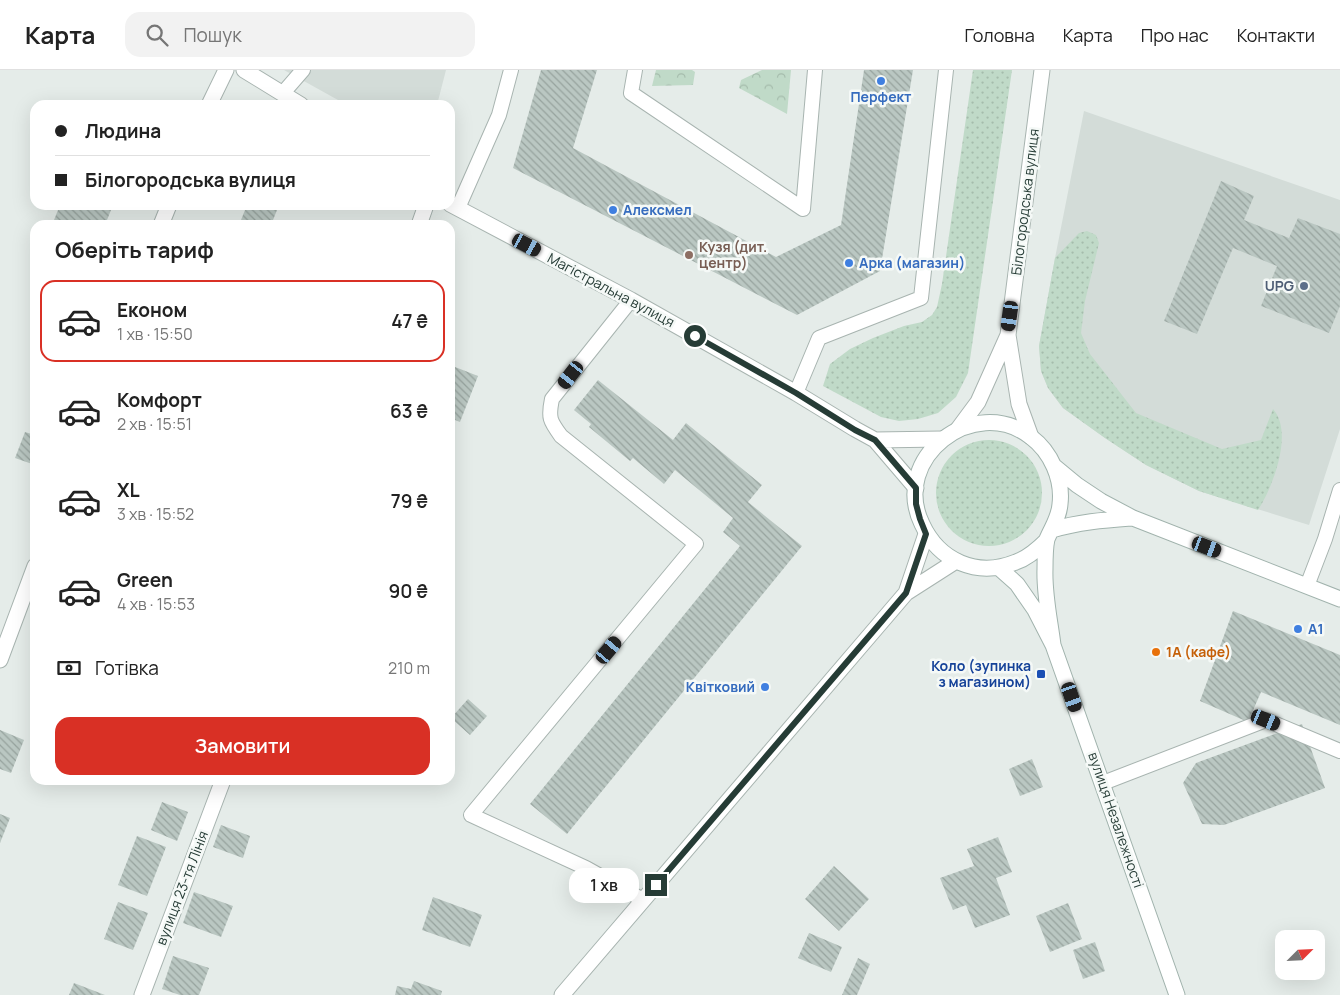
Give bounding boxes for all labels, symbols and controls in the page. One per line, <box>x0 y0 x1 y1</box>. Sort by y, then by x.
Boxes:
search box <box>125 12 475 57</box>
text: Карта <box>25 18 95 51</box>
icon: search <box>143 21 171 49</box>
text: Пошук <box>183 22 242 48</box>
text: Головна <box>965 23 1035 47</box>
text: Карта <box>1063 23 1113 47</box>
text: Про нас <box>1141 23 1209 47</box>
text: Контакти <box>1237 23 1315 47</box>
marker: Перфект <box>875 75 887 87</box>
place label: Перфект <box>850 87 912 106</box>
text: Людина <box>85 118 161 144</box>
street label: Білогородська вулиця <box>1006 128 1043 276</box>
text: Білогородська вулиця <box>85 167 296 193</box>
place label: Алексмел <box>623 200 692 219</box>
marker: Алексмел <box>607 204 619 216</box>
car <box>510 231 543 259</box>
text: Оберіть тариф <box>55 235 214 265</box>
place label: Кузя (дит. центр) <box>699 237 767 272</box>
street label: Магістральна вулиця <box>544 248 678 331</box>
marker: Кузя (дит. центр) <box>683 249 695 261</box>
place label: Арка (магазин) <box>859 253 965 272</box>
marker: Арка (магазин) <box>843 257 855 269</box>
place label: UPG <box>1265 276 1294 295</box>
marker: UPG <box>1298 280 1310 292</box>
text: Економ <box>117 297 187 323</box>
icon: car <box>57 299 102 344</box>
car <box>1000 300 1019 332</box>
text: 47 ₴ <box>391 308 428 334</box>
text: 1 хв · 15:50 <box>117 323 193 345</box>
route start <box>684 325 706 347</box>
car <box>555 359 586 391</box>
text: Комфорт <box>117 387 202 413</box>
icon: car <box>57 389 102 434</box>
text: 63 ₴ <box>390 398 428 424</box>
text: 2 хв · 15:51 <box>117 413 192 435</box>
text: XL <box>117 477 140 503</box>
icon: car <box>57 479 102 524</box>
text: 79 ₴ <box>391 488 428 514</box>
text: 3 хв · 15:52 <box>117 503 194 525</box>
car <box>1190 535 1223 559</box>
text: Green <box>117 567 173 593</box>
icon: car <box>57 569 102 614</box>
text: 90 ₴ <box>389 578 428 604</box>
text: 4 хв · 15:53 <box>117 593 195 615</box>
place label: А1 <box>1308 619 1324 638</box>
marker: А1 <box>1292 623 1304 635</box>
car <box>593 634 624 666</box>
place label: 1А (кафе) <box>1166 642 1231 661</box>
marker: 1А (кафе) <box>1150 646 1162 658</box>
icon: cash <box>55 654 83 682</box>
text: Готівка <box>95 655 159 681</box>
place label: Коло (зупинка з магазином) <box>931 656 1031 691</box>
text: 210 m <box>388 657 430 679</box>
marker: Коло (зупинка з магазином) <box>1035 668 1047 680</box>
place label: Квітковий <box>686 677 755 696</box>
car <box>1060 680 1083 714</box>
marker: Квітковий <box>759 681 771 693</box>
car <box>1249 707 1282 733</box>
button: Замовити <box>55 717 430 775</box>
street label: вулиця Незалежності <box>1084 749 1149 890</box>
street label: вулиця 23-тя Лінія <box>151 828 212 948</box>
callout: 1 хв <box>568 868 638 902</box>
text: 1 хв <box>590 874 618 896</box>
route end <box>645 874 667 896</box>
north arrow <box>1275 930 1325 980</box>
map controls <box>1275 930 1325 980</box>

